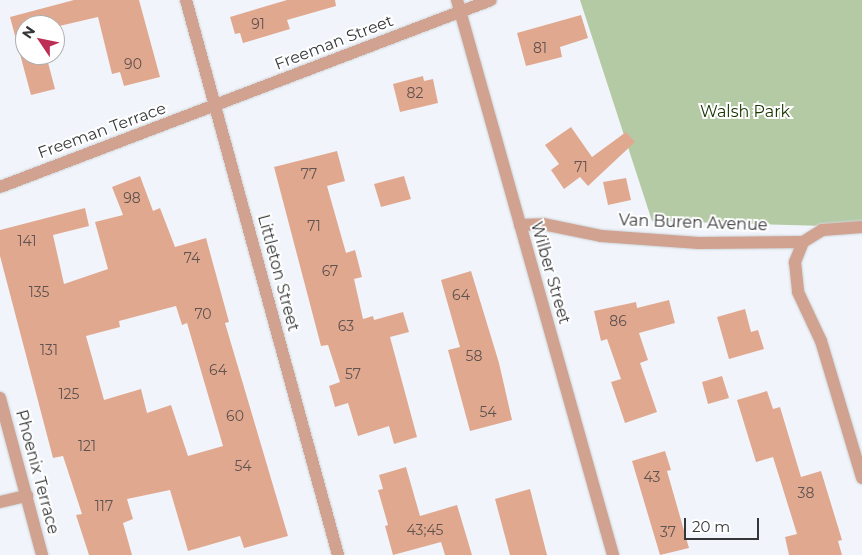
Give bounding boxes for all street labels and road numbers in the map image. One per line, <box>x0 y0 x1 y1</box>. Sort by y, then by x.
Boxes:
street label: Freeman Street <box>272 12 396 74</box>
street label: Freeman Terrace <box>35 99 169 163</box>
street label: Van Buren Avenue <box>618 211 768 235</box>
street label: Littleton Street <box>253 213 303 333</box>
street label: Wilber Street <box>526 220 574 326</box>
street label: Phoenix Terrace <box>11 408 63 536</box>

